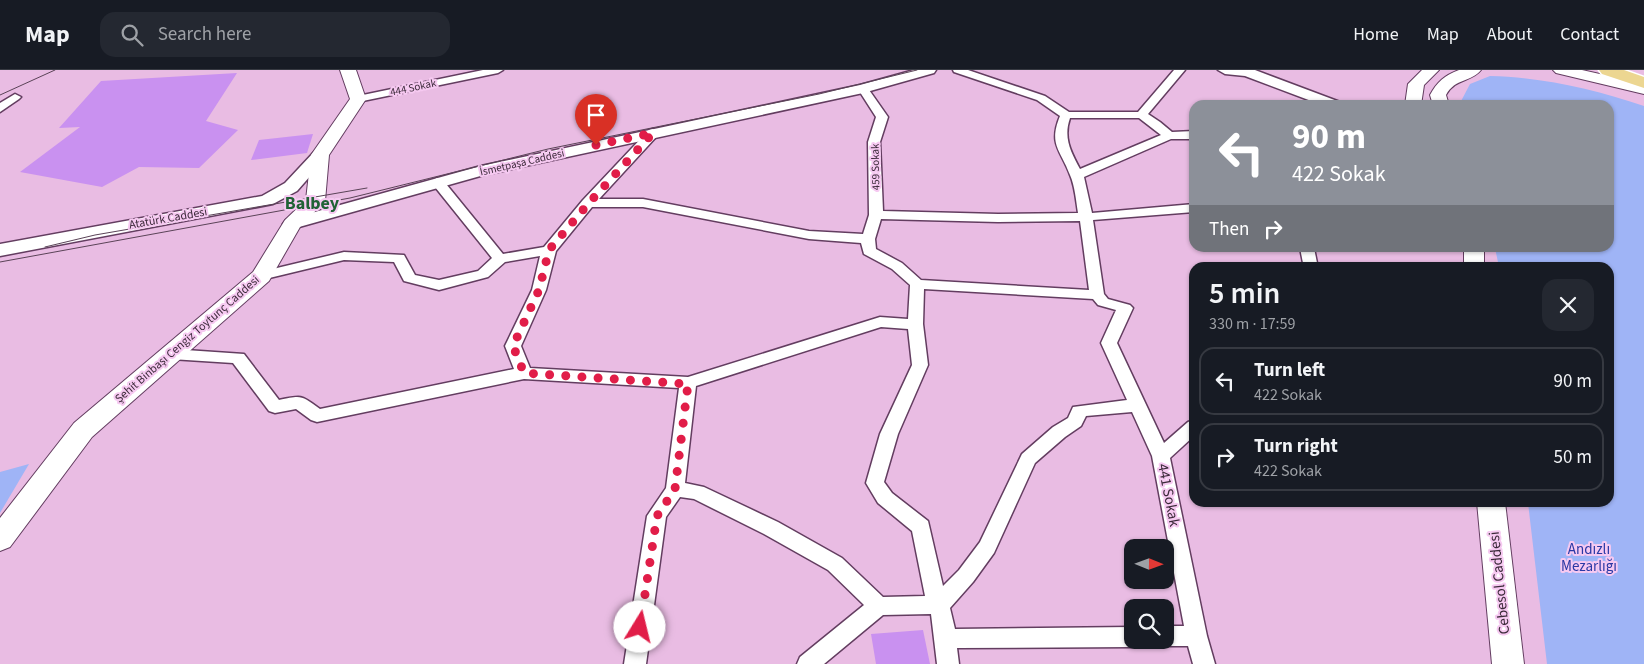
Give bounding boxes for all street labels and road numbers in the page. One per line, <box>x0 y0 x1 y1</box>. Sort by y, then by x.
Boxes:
street label: 444 Sokak <box>389 75 438 100</box>
street label: 459 Sokak <box>868 143 883 191</box>
street label: İsmetpaşa Caddesi <box>478 145 566 180</box>
street label: Atatürk Caddesi <box>128 203 209 234</box>
street label: Şehit Binbaşı Cengiz Toytunç Caddesi <box>111 272 263 407</box>
street label: 441 Sokak <box>1152 462 1185 529</box>
street label: Cebesol Caddesi <box>1484 531 1515 635</box>

